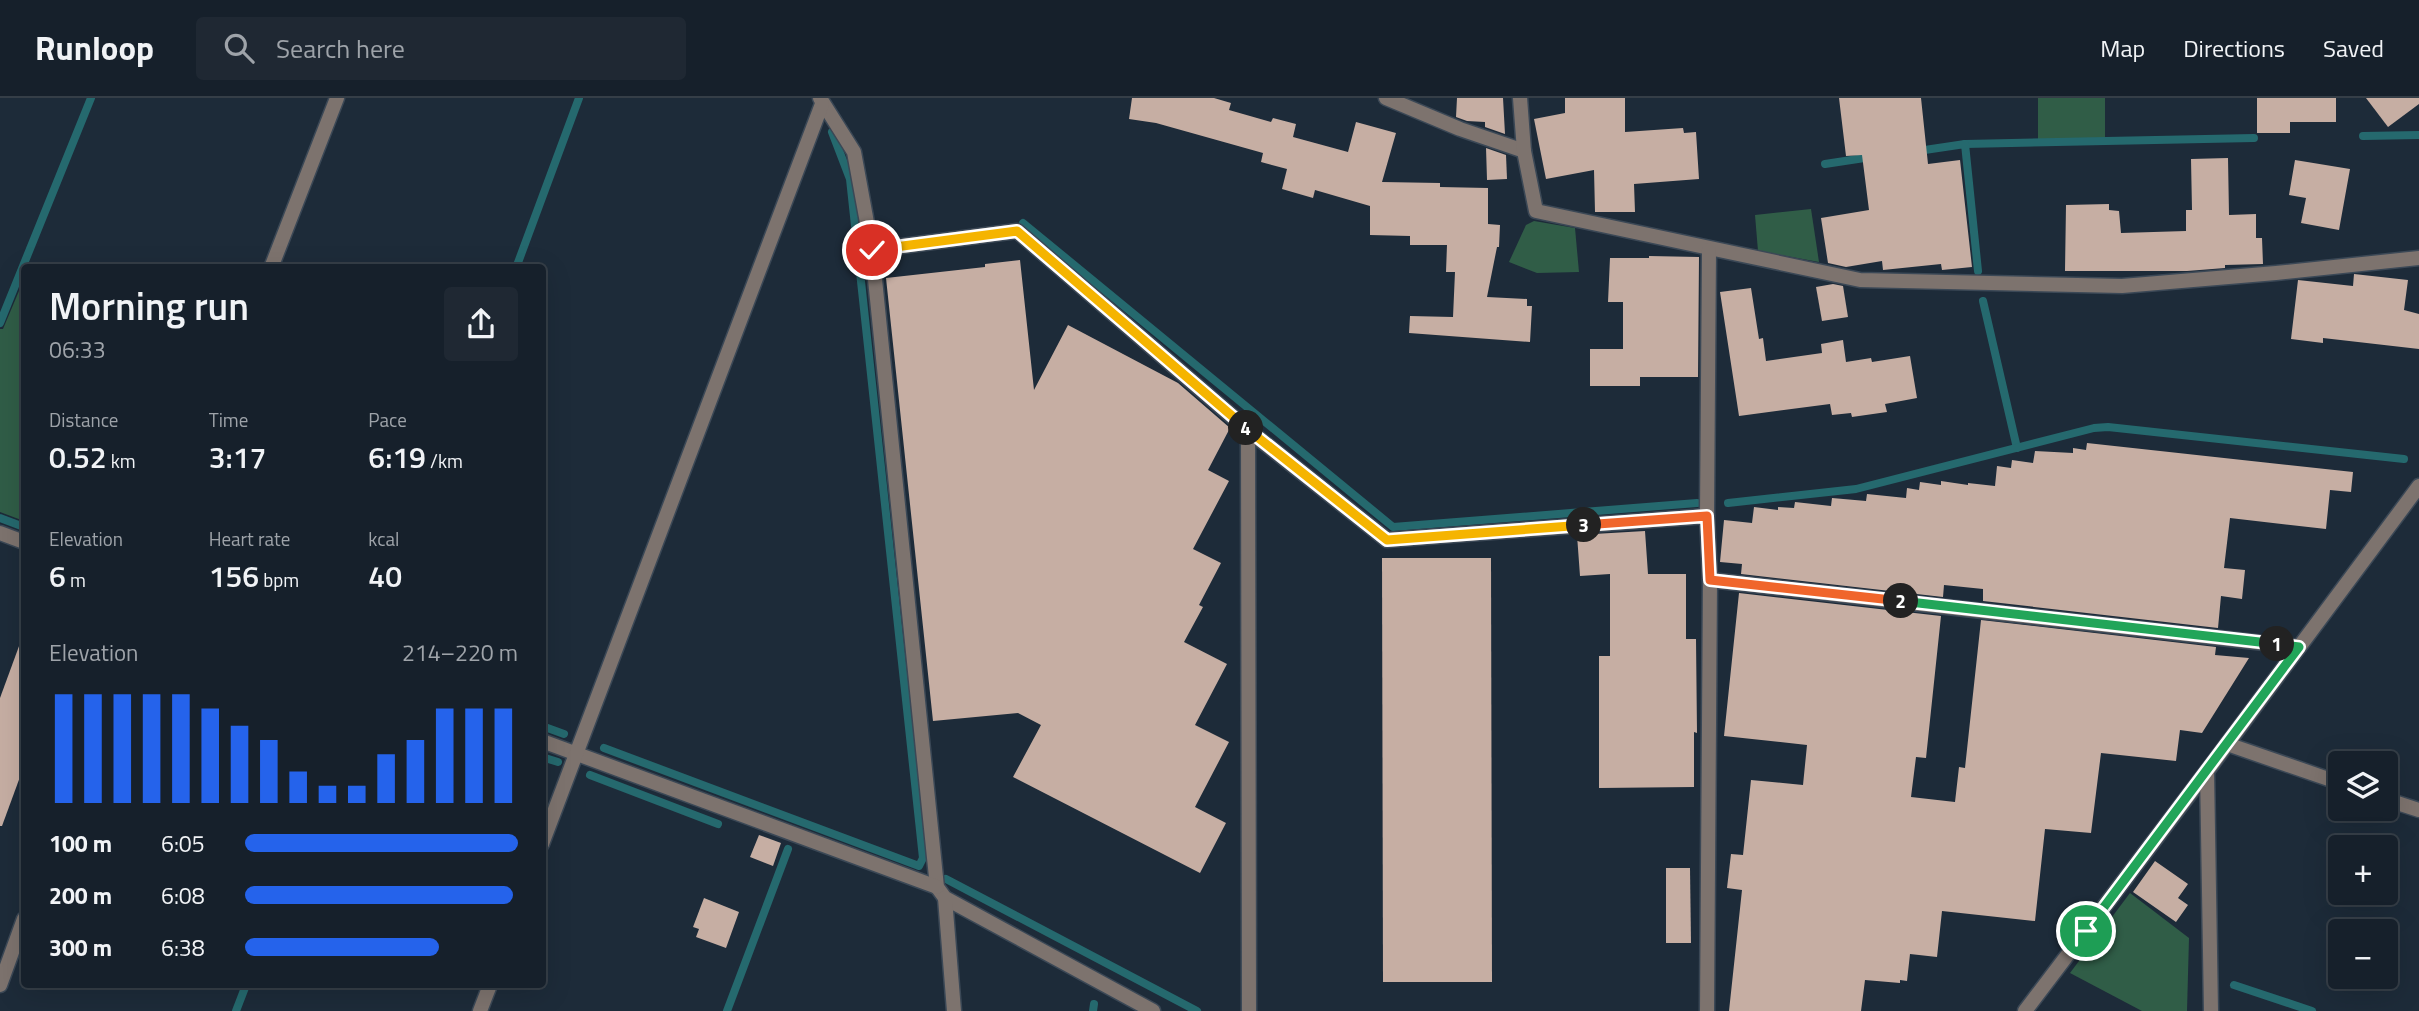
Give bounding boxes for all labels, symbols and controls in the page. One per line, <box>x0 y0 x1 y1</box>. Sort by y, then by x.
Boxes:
search box <box>196 17 686 80</box>
text: Runloop <box>35 23 154 73</box>
icon: search <box>220 29 258 67</box>
text: Search here <box>276 29 405 68</box>
text: Map <box>2100 30 2145 66</box>
text: Directions <box>2183 30 2285 66</box>
text: Saved <box>2323 30 2384 66</box>
pin <box>842 220 902 280</box>
icon: check <box>853 231 891 269</box>
text: Morning run <box>49 277 249 335</box>
button: share <box>444 287 518 361</box>
text: 06:33 <box>49 332 106 367</box>
text: Distance <box>49 405 118 434</box>
text: Time <box>209 405 248 434</box>
text: Pace <box>368 405 407 434</box>
pin: 4 <box>1228 410 1264 446</box>
text: 4 <box>1240 413 1251 442</box>
text: 0.52 <box>49 434 107 480</box>
text: 3:17 <box>209 434 266 480</box>
text: 6:19 <box>368 434 426 480</box>
text: km <box>107 446 136 475</box>
text: /km <box>426 446 463 475</box>
pin: 3 <box>1566 508 1602 542</box>
text: 3 <box>1578 510 1589 539</box>
text: Elevation <box>49 524 123 553</box>
text: Heart rate <box>209 524 290 553</box>
text: kcal <box>368 524 399 553</box>
text: 6 <box>49 553 66 599</box>
text: 156 <box>209 553 259 599</box>
text: 40 <box>368 553 402 599</box>
text: m <box>66 565 86 594</box>
text: bpm <box>259 565 299 594</box>
pin: 2 <box>1884 584 1918 618</box>
text: 2 <box>1895 586 1906 615</box>
pin: 1 <box>2260 626 2294 662</box>
text: 1 <box>2271 629 2282 658</box>
text: Elevation <box>49 635 138 670</box>
text: 214–220 m <box>402 635 518 670</box>
map controls <box>2328 751 2398 989</box>
button: layers <box>2328 751 2398 821</box>
text: 100 m <box>49 826 112 861</box>
text: 6:05 <box>161 826 205 861</box>
button: + <box>2328 835 2398 905</box>
text: 200 m <box>49 878 112 913</box>
text: 6:08 <box>161 878 205 913</box>
pin <box>2056 901 2116 961</box>
icon: arrive <box>2067 912 2105 950</box>
button: − <box>2328 919 2398 989</box>
text: 300 m <box>49 930 112 965</box>
text: 6:38 <box>161 930 205 965</box>

